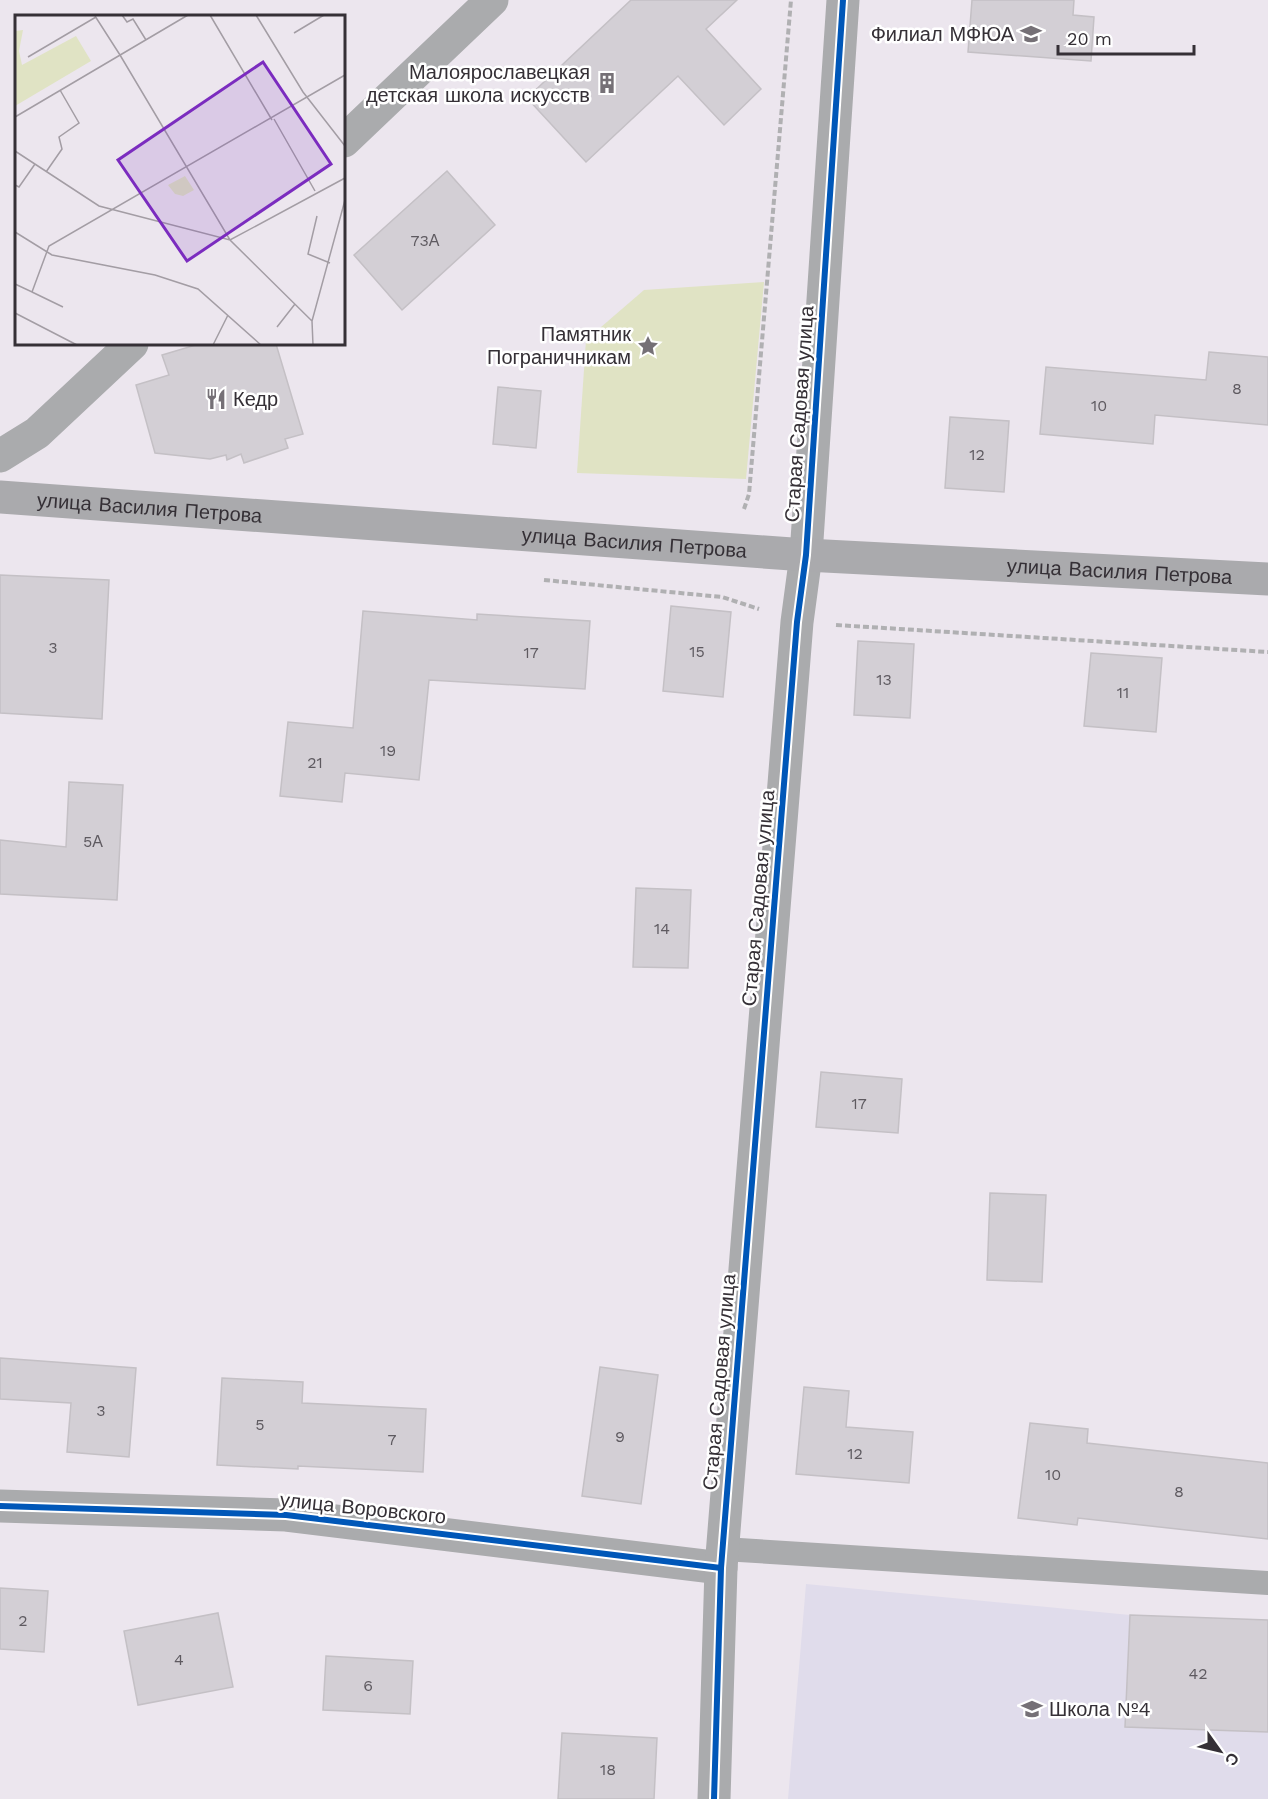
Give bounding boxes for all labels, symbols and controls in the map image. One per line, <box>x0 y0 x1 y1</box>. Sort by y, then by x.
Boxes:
inset map <box>15 15 345 345</box>
scale bar <box>1058 18 1194 56</box>
place label: Филиал МФЮА <box>871 22 1015 46</box>
school or university icon: Филиал МФЮА <box>1019 22 1043 46</box>
text: 20 m <box>1067 28 1112 49</box>
place label: Малоярославецкая детская школа искусств <box>366 60 590 107</box>
building icon: Малоярославецкая детская школа искусств <box>595 71 619 95</box>
house number: 73А <box>411 231 440 250</box>
street label: Старая Садовая улица <box>779 304 819 523</box>
place label: Памятник Пограничникам <box>487 322 631 369</box>
place icon: Памятник Пограничникам <box>636 334 660 358</box>
house number: 8 <box>1232 379 1242 398</box>
restaurant icon: Кедр <box>204 387 228 411</box>
place label: Кедр <box>233 387 278 411</box>
house number: 10 <box>1091 396 1107 415</box>
house number: 12 <box>969 445 985 464</box>
street label: улица Василия Петрова <box>36 488 264 528</box>
street label: улица Василия Петрова <box>521 523 749 563</box>
street label: улица Василия Петрова <box>1006 553 1234 589</box>
house number: 3 <box>48 638 58 657</box>
house number: 15 <box>689 642 705 661</box>
house number: 17 <box>523 643 539 662</box>
house number: 13 <box>876 670 892 689</box>
house number: 11 <box>1117 683 1129 702</box>
house number: 19 <box>380 741 396 760</box>
house number: 21 <box>307 753 323 772</box>
street label: Старая Садовая улица <box>737 788 779 1007</box>
house number: 5А <box>83 832 103 851</box>
house number: 14 <box>654 919 670 938</box>
house number: 17 <box>851 1094 867 1113</box>
street label: Старая Садовая улица <box>698 1272 740 1491</box>
house number: 3 <box>96 1401 106 1420</box>
house number: 5 <box>255 1415 265 1434</box>
house number: 9 <box>615 1427 625 1446</box>
house number: 7 <box>388 1430 397 1449</box>
house number: 12 <box>847 1444 863 1463</box>
house number: 10 <box>1045 1465 1061 1484</box>
house number: 8 <box>1174 1482 1184 1501</box>
street label: улица Воровского <box>279 1487 447 1529</box>
house number: 2 <box>18 1611 28 1630</box>
house number: 4 <box>174 1650 184 1669</box>
house number: 42 <box>1188 1664 1208 1683</box>
house number: 6 <box>363 1676 373 1695</box>
school or university icon: Школа №4 <box>1020 1697 1044 1721</box>
place label: Школа №4 <box>1049 1697 1151 1721</box>
north arrow <box>1190 1721 1250 1781</box>
text: С <box>1221 1749 1243 1770</box>
house number: 18 <box>600 1760 616 1779</box>

